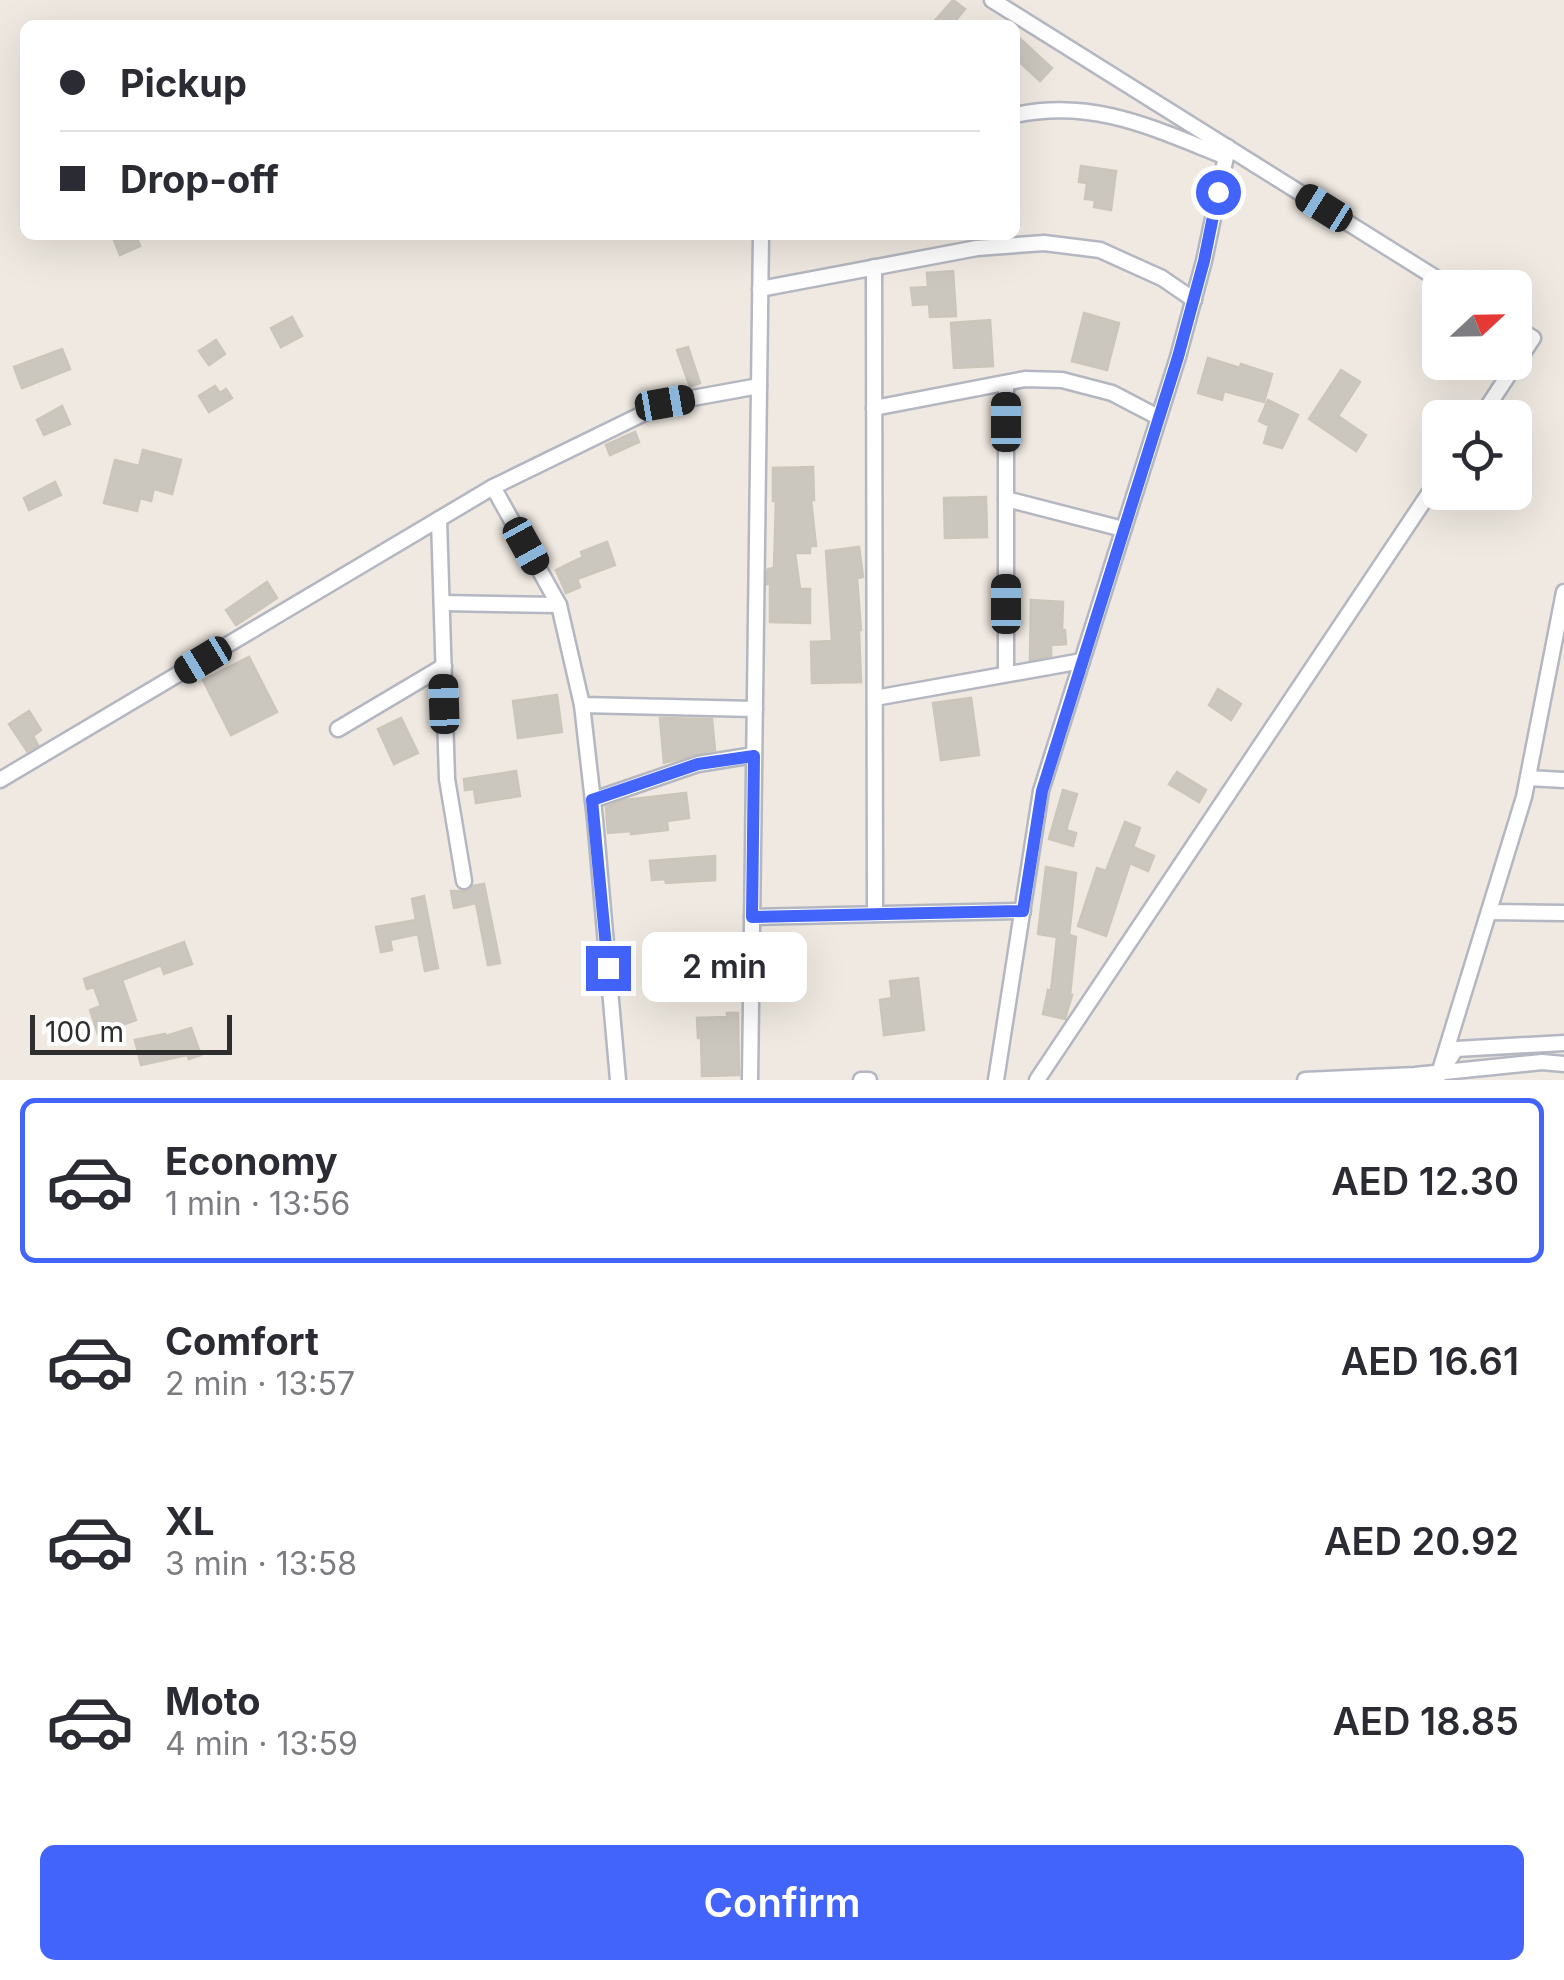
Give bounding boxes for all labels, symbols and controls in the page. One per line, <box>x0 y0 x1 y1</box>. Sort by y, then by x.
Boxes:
text: Pickup <box>120 60 247 106</box>
text: Drop-off <box>120 156 279 202</box>
route start <box>1196 170 1241 215</box>
car <box>1291 179 1357 237</box>
north arrow <box>1422 270 1532 380</box>
map controls <box>1422 270 1532 510</box>
car <box>633 383 697 423</box>
car <box>991 392 1021 452</box>
button: locate <box>1422 400 1532 510</box>
car <box>498 512 554 580</box>
car <box>991 574 1021 634</box>
car <box>170 632 236 688</box>
car <box>428 673 460 735</box>
callout: 2 min <box>643 933 808 1003</box>
route end <box>586 946 631 991</box>
text: 2 min <box>682 947 767 986</box>
scale bar <box>30 1010 232 1054</box>
text: 100 m <box>45 1015 124 1049</box>
icon: car <box>45 1136 135 1226</box>
text: Economy <box>165 1138 338 1184</box>
text: AED 12.30 <box>1331 1158 1519 1204</box>
text: 1 min · 13:56 <box>165 1184 350 1223</box>
icon: car <box>45 1316 135 1406</box>
text: Comfort <box>165 1318 319 1364</box>
text: AED 16.61 <box>1341 1338 1519 1384</box>
text: 2 min · 13:57 <box>165 1364 355 1403</box>
icon: car <box>45 1496 135 1586</box>
text: XL <box>165 1498 215 1544</box>
text: AED 20.92 <box>1324 1518 1519 1564</box>
text: 3 min · 13:58 <box>165 1544 357 1583</box>
icon: car <box>45 1676 135 1766</box>
text: Moto <box>165 1678 261 1724</box>
text: AED 18.85 <box>1332 1698 1519 1744</box>
text: 4 min · 13:59 <box>165 1724 358 1763</box>
button: Confirm <box>40 1845 1524 1960</box>

